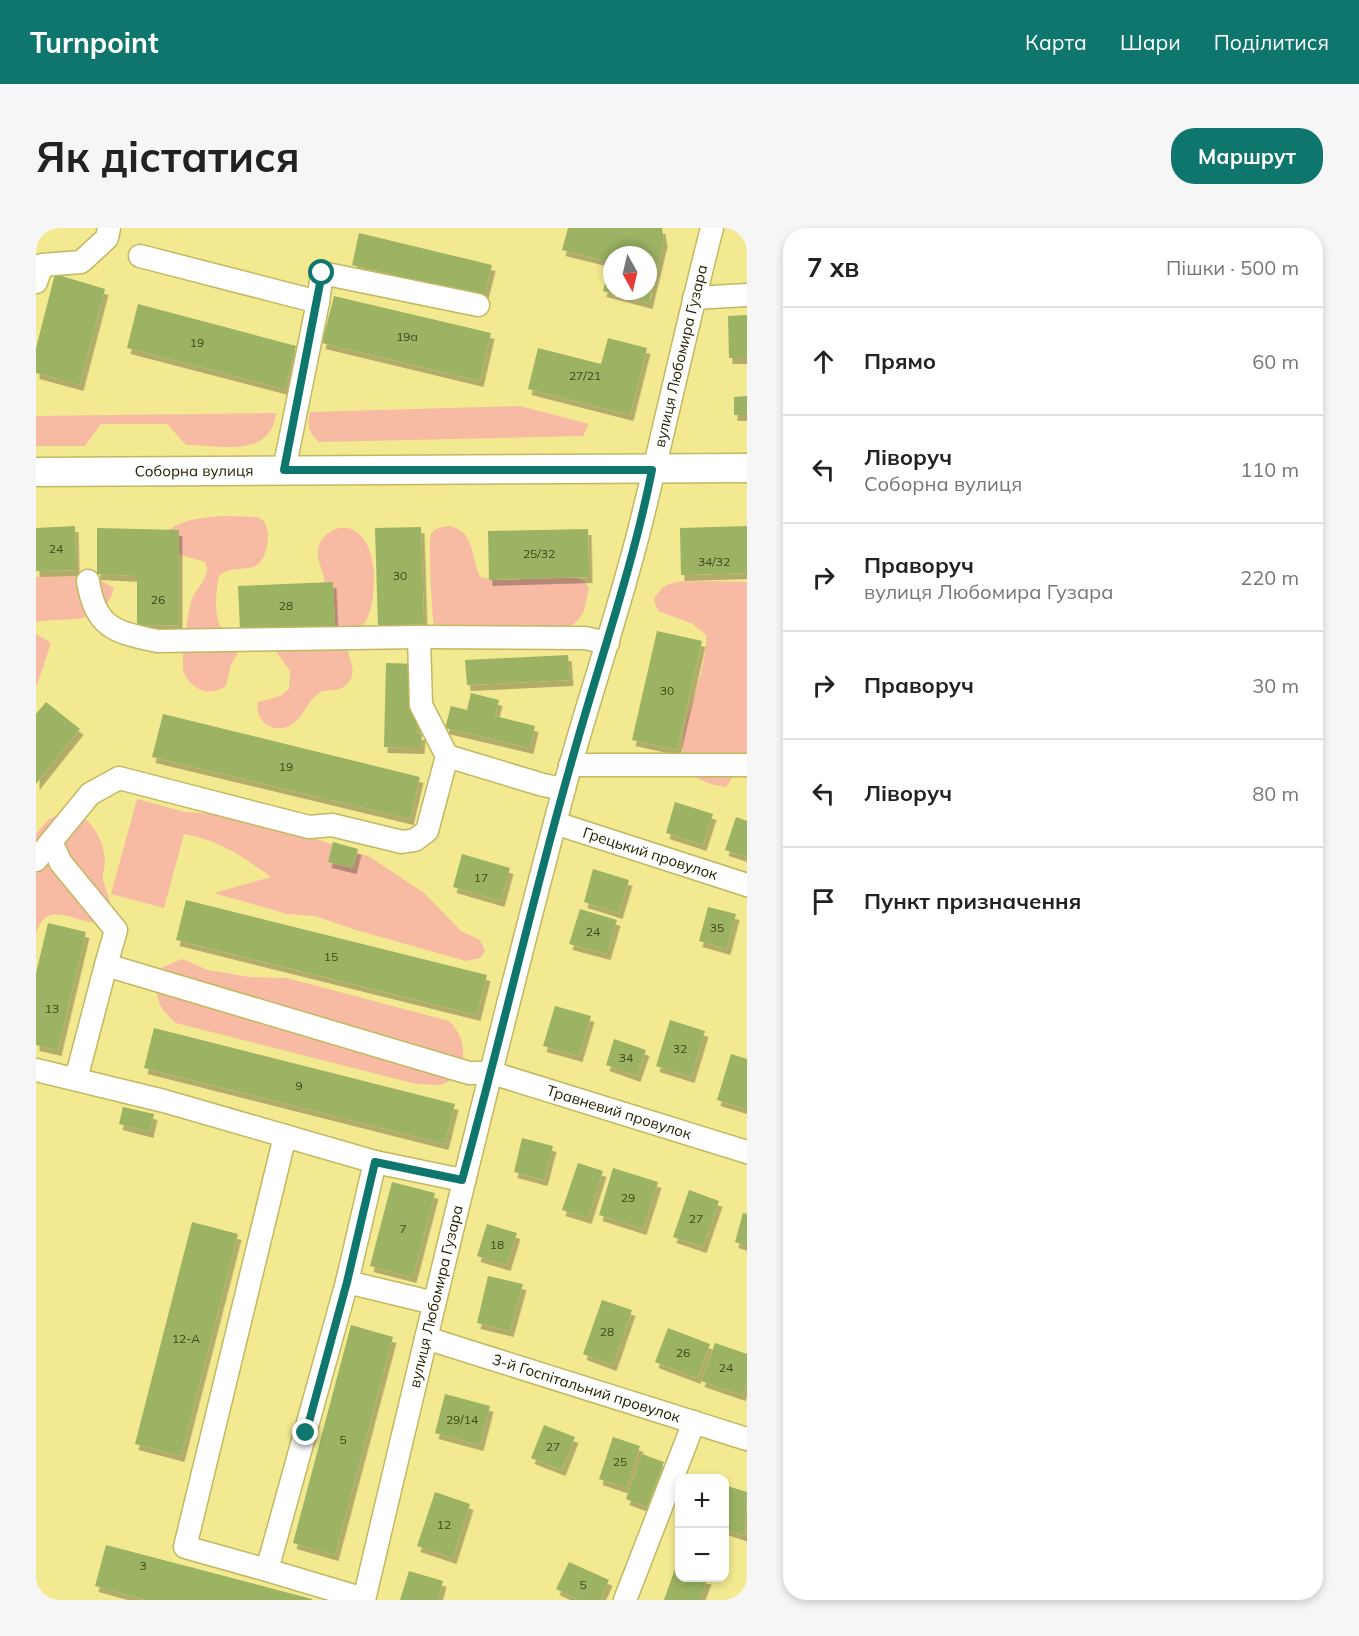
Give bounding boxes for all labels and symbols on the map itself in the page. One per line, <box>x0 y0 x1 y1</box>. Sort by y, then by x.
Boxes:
north arrow <box>603 246 657 300</box>
route start <box>308 259 334 285</box>
street label: вулиця Любомира Гузара <box>650 263 711 449</box>
house number: 19а <box>396 329 418 344</box>
house number: 19 <box>190 335 204 350</box>
house number: 27/21 <box>569 368 601 383</box>
street label: Соборна вулиця <box>135 461 253 480</box>
house number: 24 <box>49 541 63 556</box>
house number: 25/32 <box>523 546 555 561</box>
house number: 34/32 <box>698 554 730 569</box>
house number: 30 <box>393 568 407 583</box>
house number: 26 <box>151 592 165 607</box>
house number: 28 <box>279 598 293 613</box>
house number: 30 <box>660 683 674 698</box>
house number: 19 <box>279 759 293 774</box>
street label: Грецький провулок <box>581 823 721 884</box>
house number: 17 <box>474 870 488 885</box>
house number: 35 <box>710 920 724 935</box>
house number: 24 <box>586 924 600 939</box>
house number: 15 <box>324 949 338 964</box>
house number: 13 <box>45 1001 59 1016</box>
house number: 32 <box>673 1041 687 1056</box>
house number: 34 <box>619 1050 633 1065</box>
house number: 9 <box>295 1078 303 1093</box>
street label: Травневий провулок <box>544 1081 695 1143</box>
house number: 29 <box>621 1190 635 1205</box>
street label: вулиця Любомира Гузара <box>405 1203 467 1390</box>
house number: 27 <box>689 1211 703 1226</box>
house number: 7 <box>399 1221 407 1236</box>
house number: 18 <box>490 1237 504 1252</box>
house number: 28 <box>600 1324 614 1339</box>
house number: 12-А <box>172 1331 200 1346</box>
house number: 26 <box>676 1345 690 1360</box>
street label: 3-й Госпітальний провулок <box>490 1349 684 1427</box>
house number: 24 <box>719 1360 733 1375</box>
house number: 29/14 <box>446 1412 478 1427</box>
route end <box>292 1419 318 1445</box>
house number: 5 <box>339 1432 347 1447</box>
house number: 27 <box>546 1439 560 1454</box>
house number: 25 <box>613 1454 627 1469</box>
house number: 12 <box>437 1517 451 1532</box>
house number: 3 <box>139 1558 147 1573</box>
house number: 5 <box>579 1577 587 1592</box>

